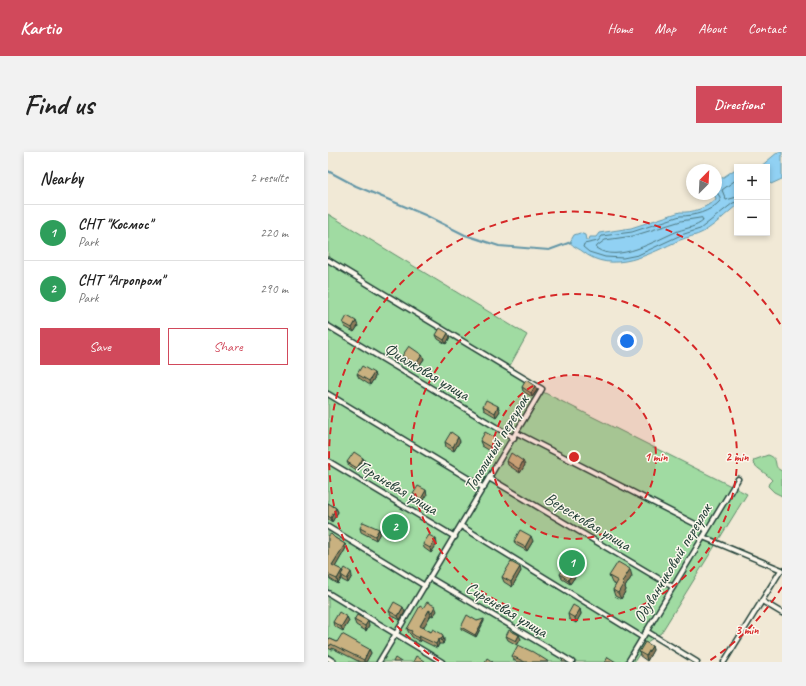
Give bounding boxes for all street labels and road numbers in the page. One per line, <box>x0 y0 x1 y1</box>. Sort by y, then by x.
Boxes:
street label: Фиалковая улица <box>380 338 474 406</box>
street label: Тополиный переулок <box>459 390 534 495</box>
street label: Гераневая улица <box>354 455 443 520</box>
street label: Вересковая улица <box>541 487 636 556</box>
street label: Одуванчиковый переулок <box>629 498 717 627</box>
street label: Сиреневая улица <box>462 577 552 643</box>

